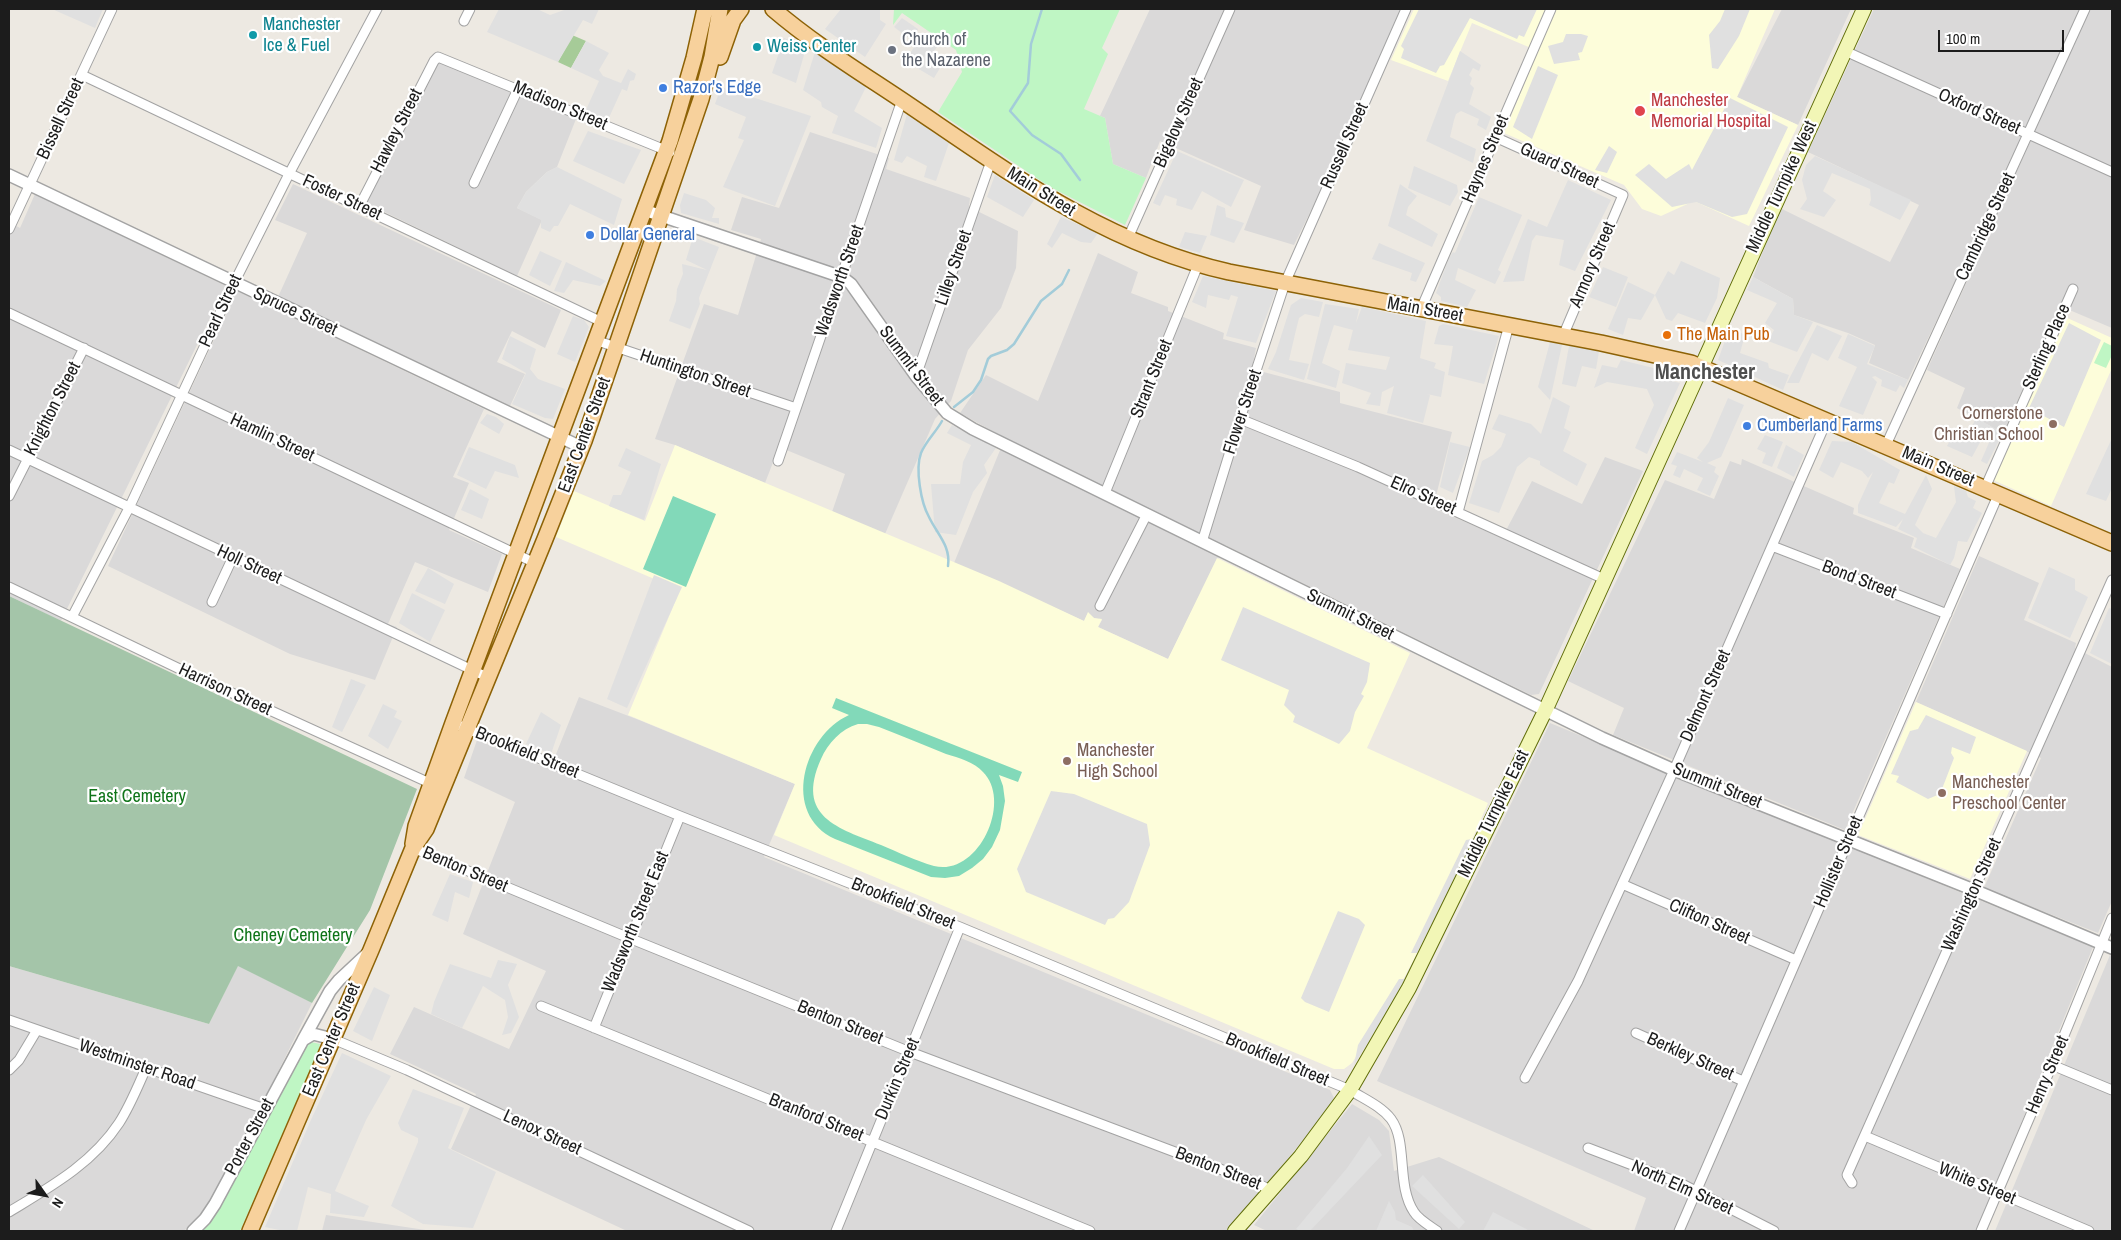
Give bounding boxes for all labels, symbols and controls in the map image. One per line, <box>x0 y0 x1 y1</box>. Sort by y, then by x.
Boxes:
place label: Manchester Ice & Fuel <box>263 14 340 56</box>
scale bar <box>1941 20 2067 52</box>
text: 100 m <box>1946 28 1980 49</box>
marker: Manchester Ice & Fuel <box>247 29 259 41</box>
place label: Church of the Nazarene <box>902 29 991 72</box>
place label: Weiss Center <box>767 36 856 58</box>
marker: Weiss Center <box>751 41 763 53</box>
marker: Church of the Nazarene <box>886 44 898 56</box>
street label: Bissell Street <box>33 75 89 163</box>
street label: Bigelow Street <box>1150 75 1208 171</box>
street label: Madison Street <box>510 77 610 135</box>
place label: Razor's Edge <box>673 77 761 99</box>
marker: Razor's Edge <box>657 82 669 94</box>
street label: Oxford Street <box>1935 84 2023 140</box>
street label: Hawley Street <box>367 85 427 177</box>
place label: Manchester Memorial Hospital <box>1651 90 1771 132</box>
street label: Russell Street <box>1316 100 1374 192</box>
marker: Manchester Memorial Hospital <box>1633 104 1647 118</box>
street label: Haynes Street <box>1458 112 1514 206</box>
street label: Middle Turnpike West <box>1742 118 1822 256</box>
street label: Guard Street <box>1516 138 1602 194</box>
street label: Main Street <box>1003 163 1079 221</box>
street label: Foster Street <box>299 170 385 226</box>
street label: Cambridge Street <box>1952 170 2020 284</box>
street label: Armory Street <box>1565 219 1621 311</box>
street label: Wadsworth Street <box>811 222 869 340</box>
place label: Dollar General <box>600 224 695 246</box>
street label: Lilley Street <box>931 228 977 308</box>
marker: Dollar General <box>584 229 596 241</box>
street label: Pearl Street <box>195 271 247 351</box>
street label: Spruce Street <box>250 283 340 341</box>
street label: Main Street <box>1386 293 1464 327</box>
street label: Sterling Place <box>2018 301 2076 393</box>
street label: Summit Street <box>874 322 948 410</box>
place label: The Main Pub <box>1677 324 1770 346</box>
marker: The Main Pub <box>1661 329 1673 341</box>
street label: Strant Street <box>1126 337 1178 421</box>
street label: Huntington Street <box>637 345 753 403</box>
street label: Knighton Street <box>20 358 86 460</box>
district label: Manchester <box>1655 360 1755 386</box>
street label: Flower Street <box>1219 367 1267 457</box>
street label: East Center Street <box>554 374 616 496</box>
place label: Cornerstone Christian School <box>1934 403 2043 446</box>
street label: Hamlin Street <box>227 409 317 467</box>
place label: Cumberland Farms <box>1757 415 1883 437</box>
marker: Cornerstone Christian School <box>2047 418 2059 430</box>
marker: Cumberland Farms <box>1741 420 1753 432</box>
street label: Main Street <box>1899 442 1977 492</box>
street label: Elro Street <box>1387 472 1459 520</box>
street label: Holl Street <box>213 541 285 589</box>
street label: Bond Street <box>1819 556 1899 604</box>
street label: Summit Street <box>1303 585 1397 645</box>
street label: Delmont Street <box>1676 647 1736 745</box>
street label: Harrison Street <box>175 659 275 721</box>
street label: Brookfield Street <box>472 722 582 784</box>
place label: Manchester High School <box>1077 740 1157 782</box>
street label: Middle Turnpike East <box>1454 747 1534 881</box>
marker: Manchester High School <box>1061 755 1073 767</box>
street label: Summit Street <box>1669 758 1765 814</box>
place label: Manchester Preschool Center <box>1952 772 2066 814</box>
park label: East Cemetery <box>88 786 186 808</box>
marker: Manchester Preschool Center <box>1936 787 1948 799</box>
street label: Hollister Street <box>1810 813 1868 911</box>
street label: Washington Street <box>1937 835 2007 955</box>
street label: Benton Street <box>419 842 511 898</box>
street label: Wadsworth Street East <box>598 848 674 996</box>
street label: Brookfield Street <box>848 873 958 935</box>
street label: Clifton Street <box>1665 895 1753 949</box>
park label: Cheney Cemetery <box>234 925 352 947</box>
street label: East Center Street <box>298 980 366 1100</box>
street label: Benton Street <box>794 996 886 1050</box>
street label: Berkley Street <box>1643 1028 1737 1086</box>
street label: Brookfield Street <box>1222 1029 1332 1091</box>
street label: Henry Street <box>2022 1033 2074 1117</box>
street label: Westminster Road <box>76 1035 198 1095</box>
street label: Durkin Street <box>871 1035 925 1123</box>
street label: Branford Street <box>766 1089 866 1147</box>
street label: Porter Street <box>221 1095 279 1179</box>
street label: Lenox Street <box>500 1106 584 1160</box>
street label: Benton Street <box>1172 1143 1264 1195</box>
street label: North Elm Street <box>1628 1156 1736 1220</box>
street label: White Street <box>1935 1158 2019 1210</box>
north arrow <box>20 1170 70 1220</box>
text: N <box>48 1195 68 1211</box>

